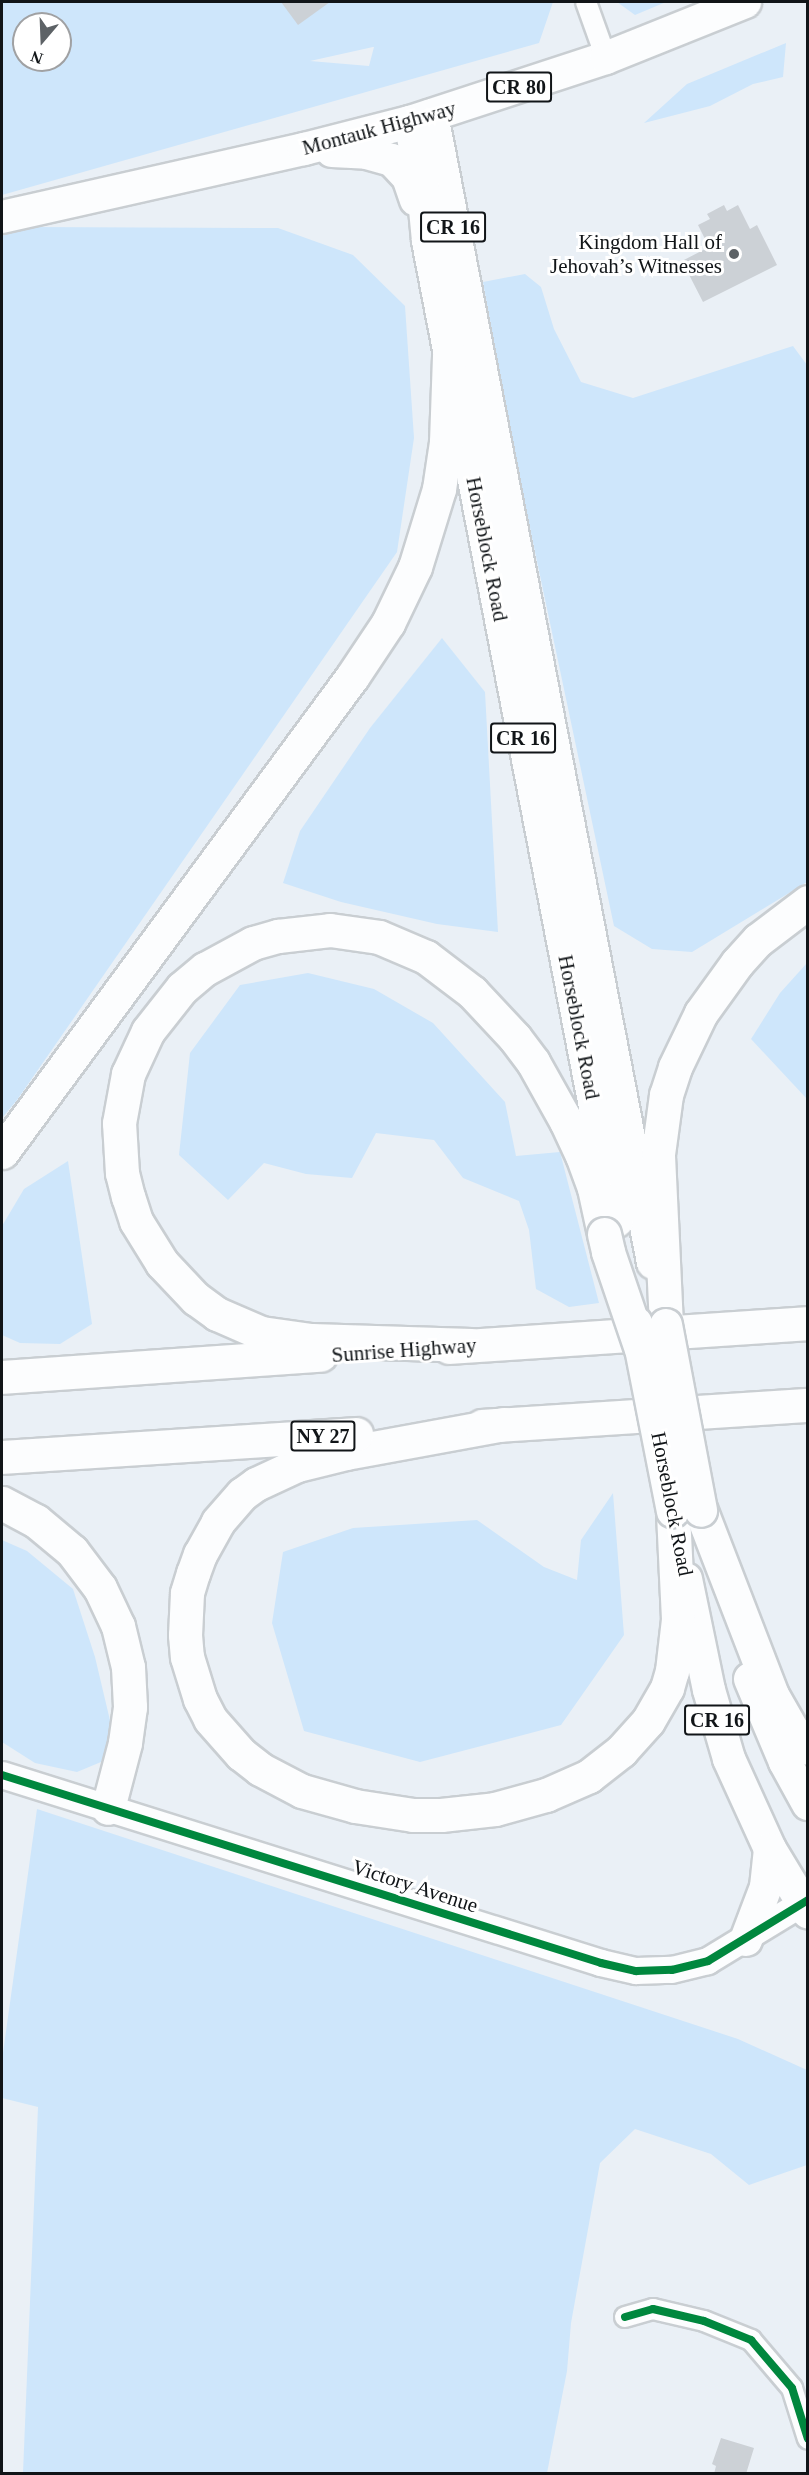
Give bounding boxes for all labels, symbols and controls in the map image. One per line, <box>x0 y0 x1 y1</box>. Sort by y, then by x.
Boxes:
north arrow <box>12 12 72 72</box>
text: N <box>28 48 45 68</box>
road number: CR 80 <box>486 70 552 104</box>
street label: Montauk Highway <box>299 95 459 161</box>
road number: CR 16 <box>420 210 486 244</box>
place label: Kingdom Hall of Jehovah’s Witnesses <box>550 229 722 279</box>
marker: Kingdom Hall of Jehovah’s Witnesses <box>727 247 741 261</box>
street label: Horseblock Road <box>461 475 513 623</box>
road number: CR 16 <box>490 721 556 755</box>
street label: Horseblock Road <box>553 953 605 1101</box>
street label: Sunrise Highway <box>331 1332 477 1368</box>
road number: NY 27 <box>290 1419 356 1453</box>
street label: Horseblock Road <box>646 1430 698 1578</box>
road number: CR 16 <box>684 1703 750 1737</box>
street label: Victory Avenue <box>348 1854 482 1918</box>

